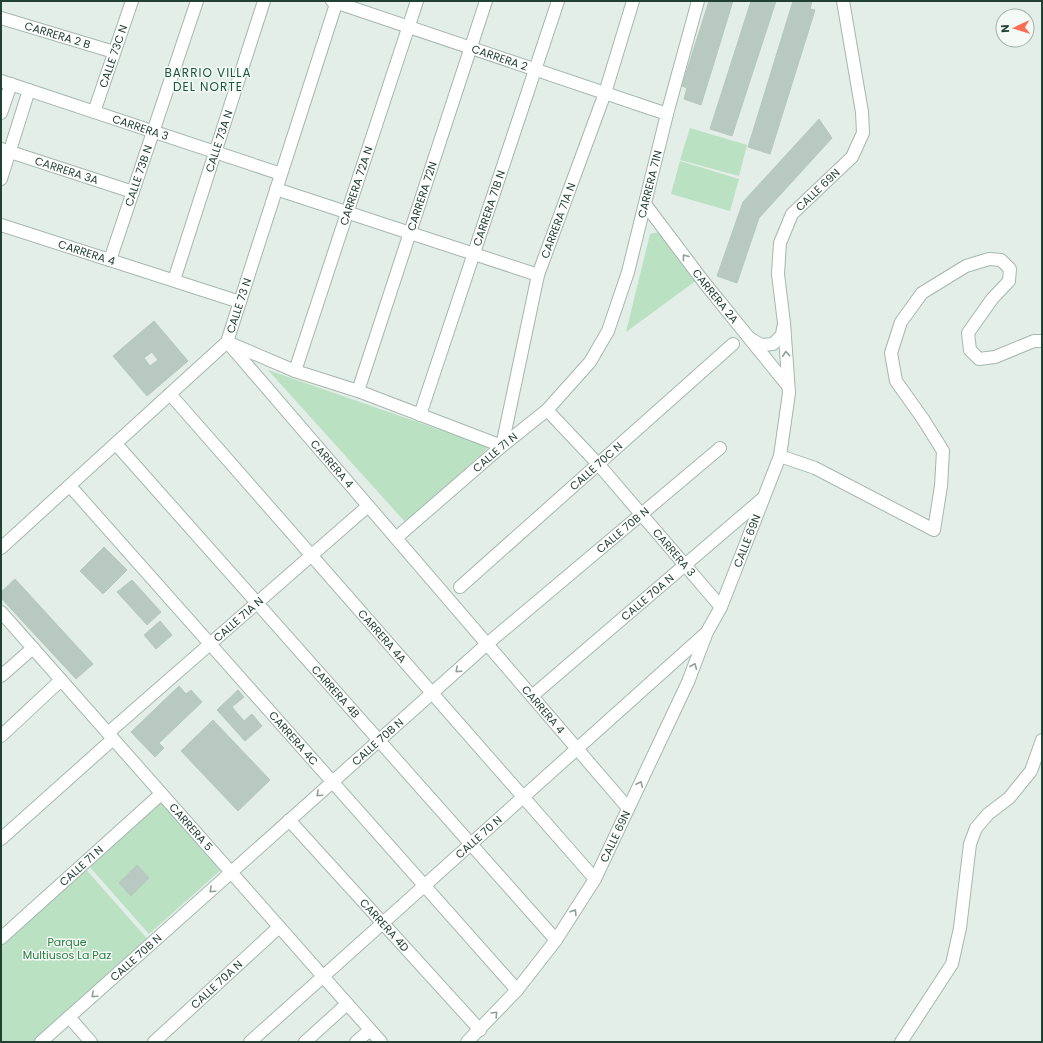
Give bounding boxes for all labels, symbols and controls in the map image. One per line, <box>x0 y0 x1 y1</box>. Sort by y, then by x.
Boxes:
north arrow <box>995 8 1035 48</box>
street label: CARRERA 2 B <box>23 18 93 53</box>
street label: CALLE 73C N <box>95 23 131 90</box>
text: N <box>997 24 1013 33</box>
street label: CARRERA 2 <box>470 41 530 74</box>
district label: BARRIO VILLA DEL NORTE <box>164 64 252 95</box>
street label: CALLE 73A N <box>201 108 236 174</box>
street label: CARRERA 3 <box>110 111 171 144</box>
street label: CALLE 73B N <box>121 143 156 208</box>
street label: CARRERA 72A N <box>336 144 377 227</box>
street label: CARRERA 71N <box>634 149 666 220</box>
street label: CARRERA 3A <box>33 153 101 188</box>
street label: CARRERA 72N <box>403 159 441 233</box>
street label: CALLE 69N <box>792 165 843 215</box>
street label: CARRERA 71B N <box>469 168 509 248</box>
street label: CARRERA 71A N <box>537 180 579 261</box>
street label: CARRERA 4 <box>56 236 117 269</box>
one-way arrow <box>683 254 690 261</box>
street label: CARRERA 2A <box>689 266 743 327</box>
street label: CALLE 73 N <box>222 276 255 335</box>
one-way arrow <box>782 351 791 357</box>
street label: CALLE 71 N <box>469 429 521 476</box>
street label: CARRERA 4 <box>307 436 357 491</box>
street label: CALLE 70C N <box>566 438 626 494</box>
street label: CALLE 70B N <box>593 503 652 557</box>
street label: CALLE 69N <box>729 512 764 570</box>
street label: CARRERA 3 <box>649 525 699 580</box>
street label: CALLE 70A N <box>618 570 677 624</box>
street label: CALLE 71A N <box>210 593 267 646</box>
street label: CARRERA 4A <box>354 606 410 667</box>
street label: CARRERA 4B <box>308 662 364 722</box>
one-way arrow <box>689 662 697 670</box>
one-way arrow <box>455 665 462 672</box>
street label: CARRERA 4 <box>518 682 569 737</box>
street label: CARRERA 4C <box>265 708 322 769</box>
street label: CALLE 70B N <box>348 714 407 769</box>
one-way arrow <box>635 780 643 788</box>
one-way arrow <box>316 789 324 796</box>
street label: CARRERA 5 <box>166 800 217 855</box>
street label: CALLE 69N <box>596 808 634 865</box>
street label: CALLE 70 N <box>452 812 505 862</box>
street label: CALLE 71 N <box>56 842 107 890</box>
one-way arrow <box>209 885 216 892</box>
street label: CARRERA 4D <box>356 895 413 955</box>
one-way arrow <box>569 909 577 916</box>
street label: CALLE 70B N <box>106 930 165 985</box>
park label: Parque Multiusos La Paz <box>23 934 111 963</box>
street label: CALLE 70A N <box>187 957 246 1012</box>
one-way arrow <box>91 990 98 997</box>
one-way arrow <box>490 1011 497 1019</box>

